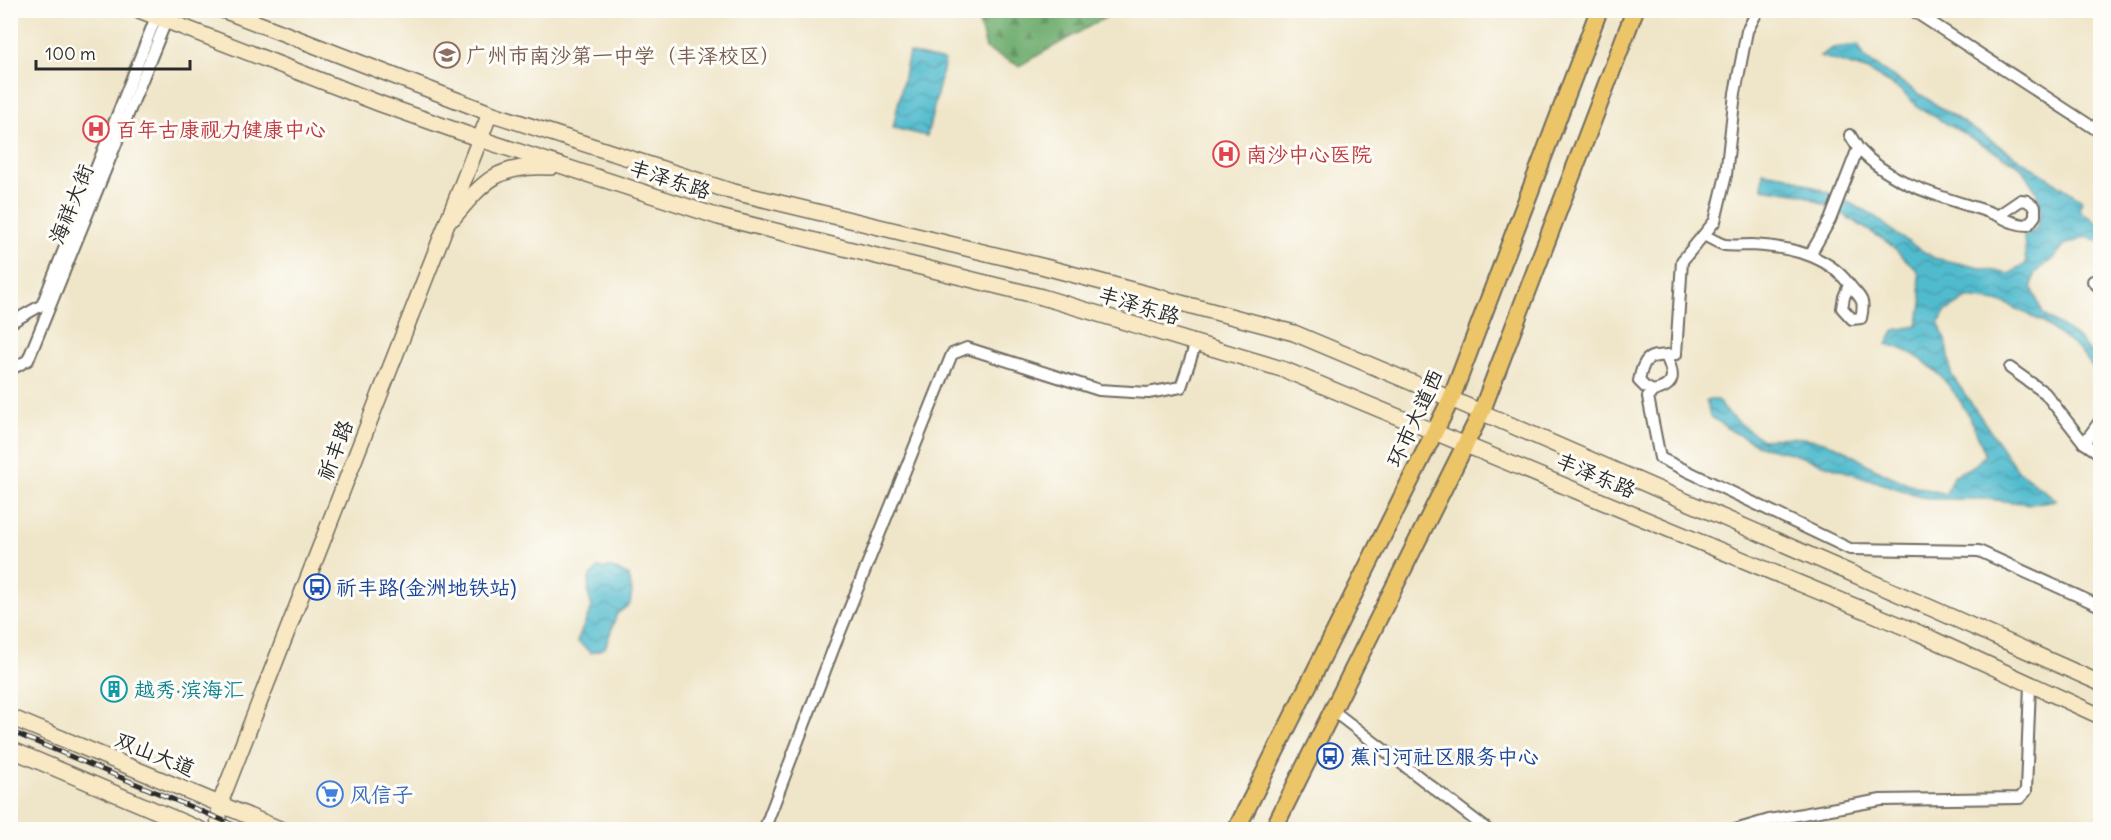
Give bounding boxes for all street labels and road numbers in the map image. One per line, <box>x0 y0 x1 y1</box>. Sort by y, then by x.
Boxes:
street label: 丰泽东路 <box>626 153 714 205</box>
street label: 海祥大街 <box>43 160 99 248</box>
street label: 丰泽东路 <box>1095 280 1183 330</box>
street label: 环市大道西 <box>1381 365 1449 471</box>
street label: 祈丰路 <box>311 416 359 484</box>
street label: 丰泽东路 <box>1552 446 1640 504</box>
street label: 双山大道 <box>111 726 199 782</box>

